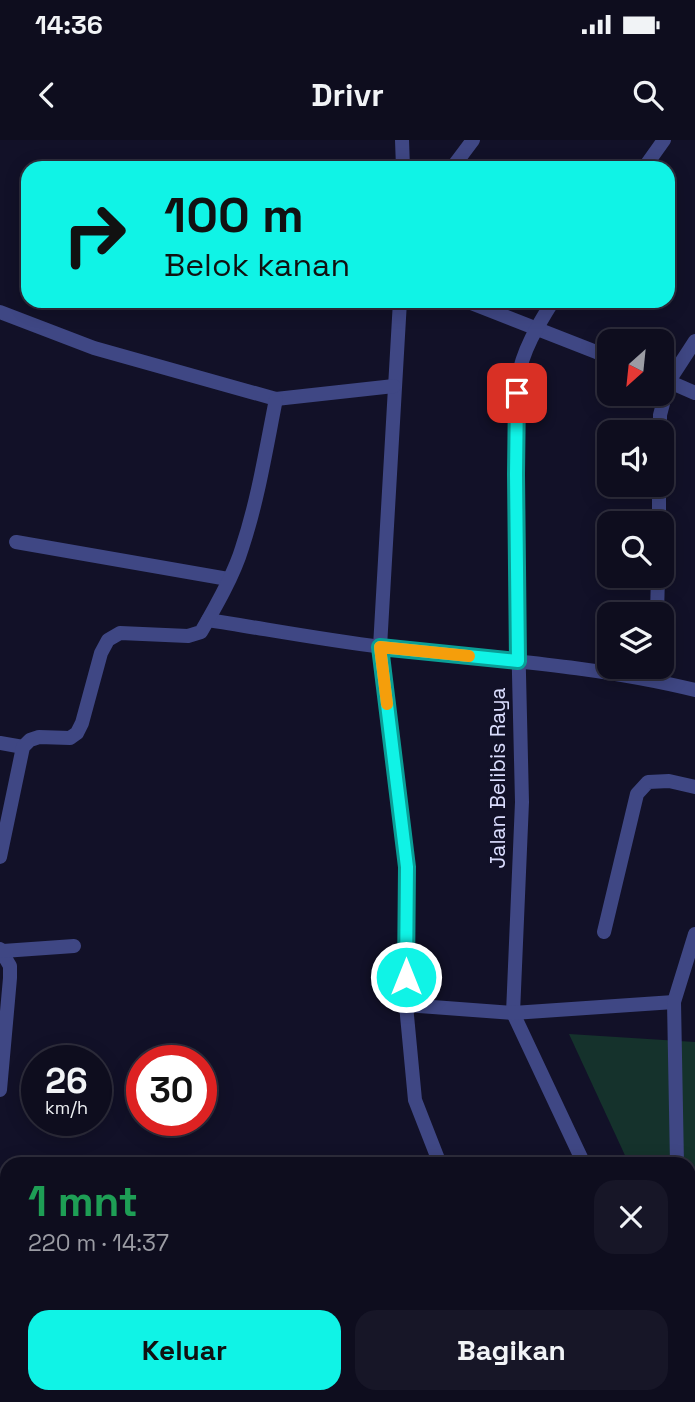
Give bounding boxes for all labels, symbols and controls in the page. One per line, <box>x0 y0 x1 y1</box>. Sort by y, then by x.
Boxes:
text: 14:36 <box>35 8 103 42</box>
text: Drivr <box>311 75 384 115</box>
icon: back <box>28 76 66 114</box>
icon: search <box>629 76 667 114</box>
text: 100 m <box>164 184 304 246</box>
icon: right <box>49 189 140 280</box>
text: Belok kanan <box>164 245 350 285</box>
north arrow <box>597 329 674 406</box>
map controls <box>597 329 674 679</box>
pin <box>487 363 547 423</box>
icon: arrive <box>498 374 536 412</box>
button: sound <box>597 420 674 497</box>
button: search <box>597 511 674 588</box>
button: layers <box>597 602 674 679</box>
street label: Jalan Belibis Raya <box>484 687 511 869</box>
position arrow <box>369 940 443 1014</box>
speed limit sign: 30 <box>126 1045 217 1136</box>
text: 26 <box>45 1059 88 1103</box>
text: km/h <box>45 1096 88 1119</box>
text: 1 mnt <box>28 1175 138 1228</box>
button: close <box>594 1180 668 1254</box>
text: 220 m · 14:37 <box>28 1228 169 1258</box>
button: Keluar <box>28 1310 341 1390</box>
button: Bagikan <box>355 1310 668 1390</box>

